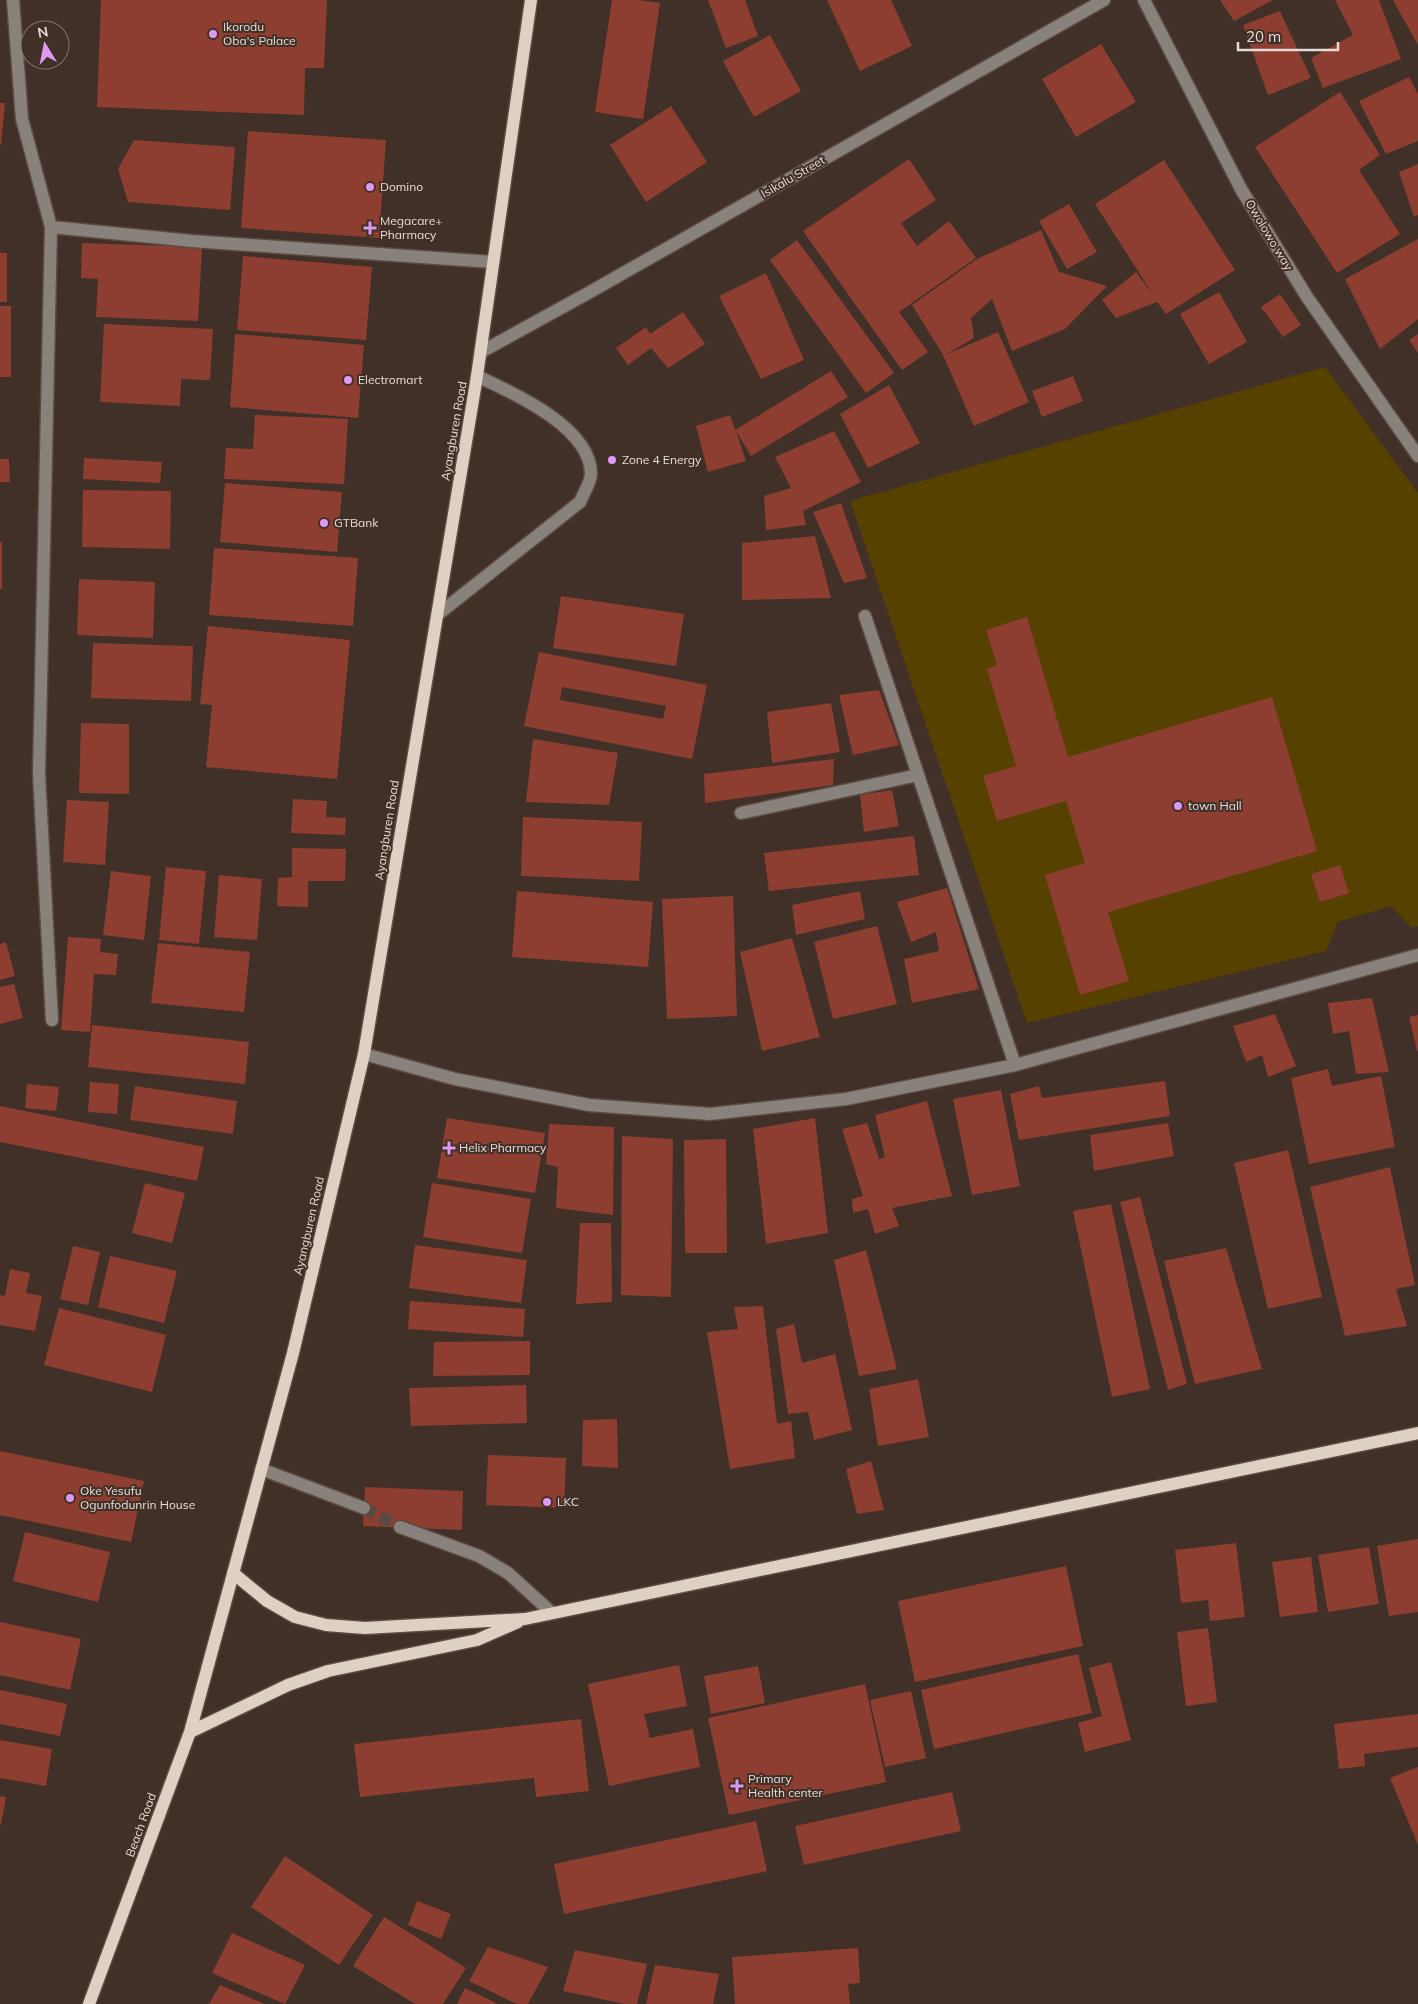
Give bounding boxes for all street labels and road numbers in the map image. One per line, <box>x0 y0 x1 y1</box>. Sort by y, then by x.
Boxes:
street label: Isikalu Street <box>758 152 827 201</box>
street label: Owolowo way <box>1242 196 1297 274</box>
street label: Ayangburen Road <box>437 380 470 482</box>
street label: Ayangburen Road <box>371 779 402 881</box>
street label: Ayangburen Road <box>290 1175 327 1277</box>
street label: Beach Road <box>122 1791 159 1859</box>

